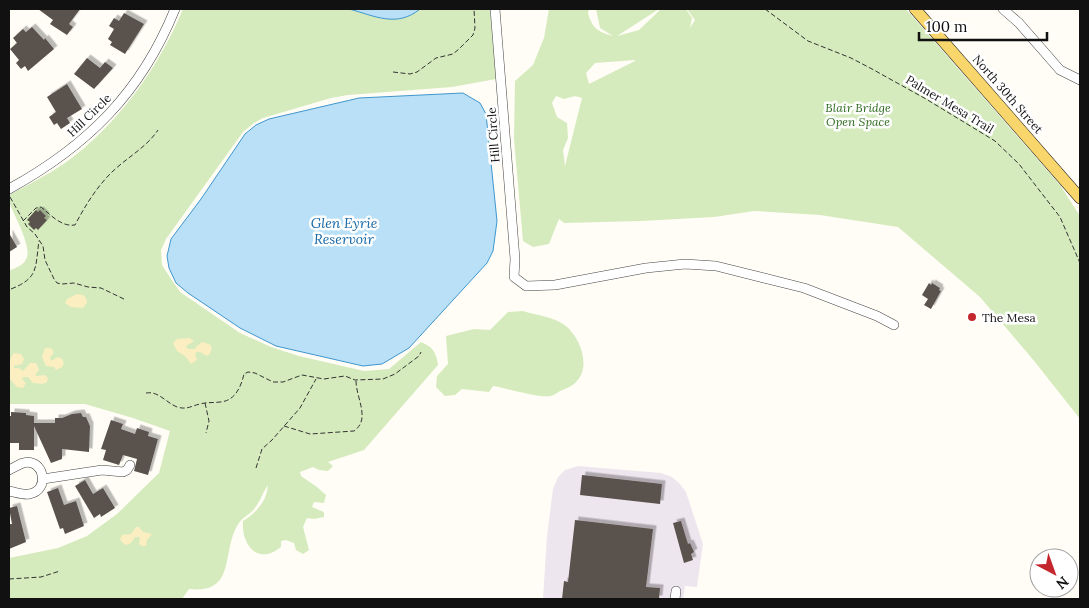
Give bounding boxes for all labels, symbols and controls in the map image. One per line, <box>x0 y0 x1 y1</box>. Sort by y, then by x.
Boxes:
scale bar <box>919 10 1046 42</box>
text: 100 m <box>926 17 967 36</box>
street label: North 30th Street <box>970 52 1047 137</box>
street label: Palmer Mesa Trail <box>903 72 997 136</box>
street label: Hill Circle <box>64 90 114 140</box>
park label: Blair Bridge Open Space <box>825 100 891 129</box>
street label: Hill Circle <box>484 106 502 163</box>
water label: Glen Eyrie Reservoir <box>311 214 378 248</box>
place label: The Mesa <box>982 310 1036 325</box>
marker: The Mesa <box>966 311 978 323</box>
north arrow <box>1029 548 1079 598</box>
text: N <box>1052 572 1073 593</box>

